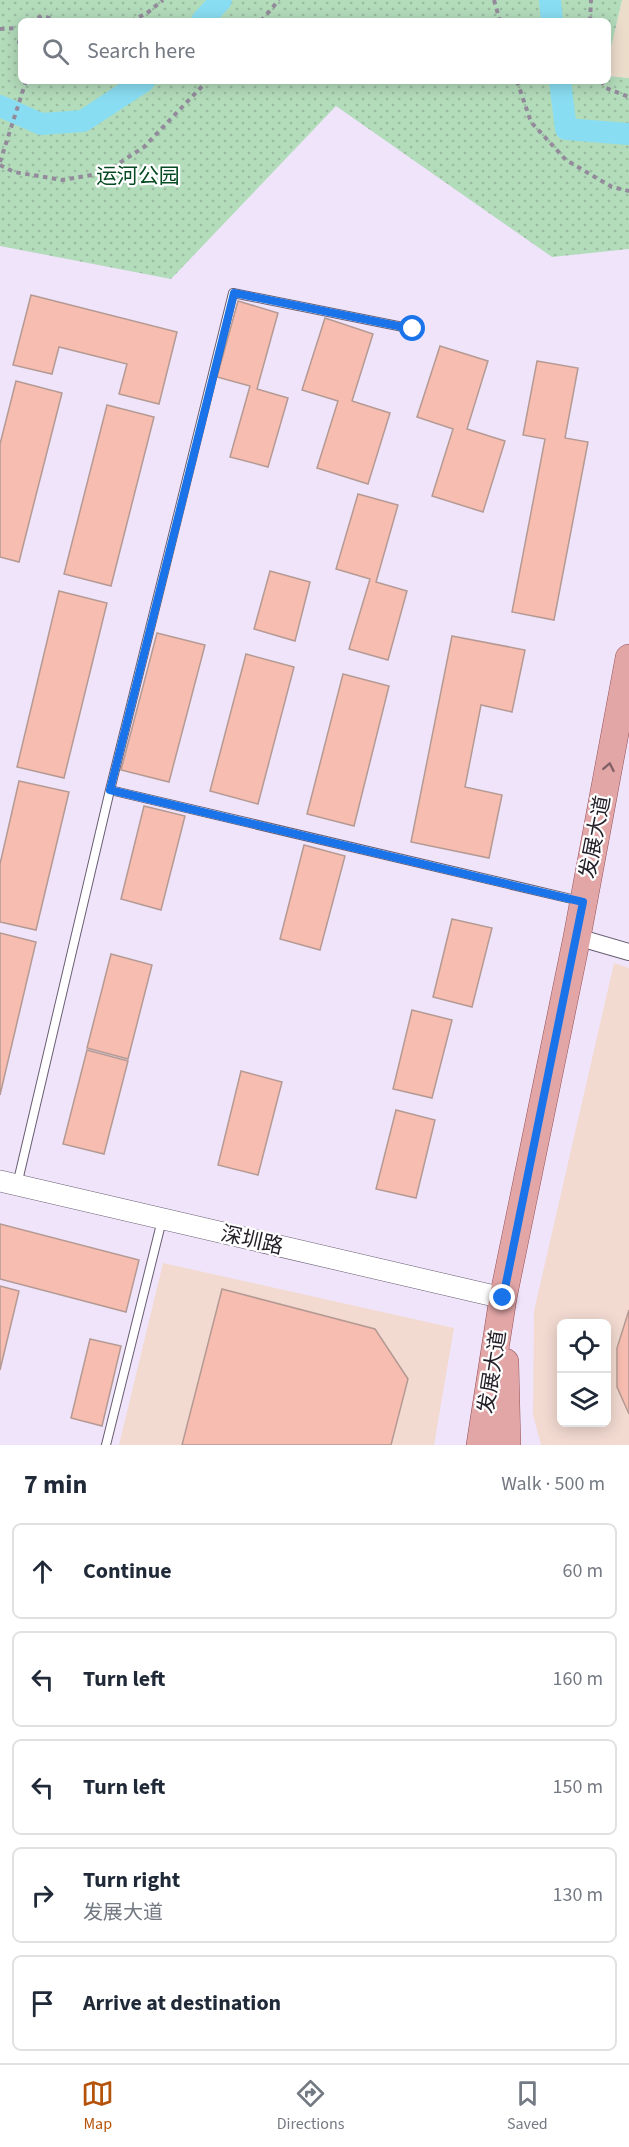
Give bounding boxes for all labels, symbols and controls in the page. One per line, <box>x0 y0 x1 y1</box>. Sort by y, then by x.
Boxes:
search box <box>18 18 611 84</box>
icon: search <box>39 35 72 68</box>
text: Search here <box>87 35 195 67</box>
park label: 运河公园 <box>96 161 180 191</box>
route start <box>399 315 425 341</box>
one-way arrow <box>602 763 615 773</box>
street label: 发展大道 <box>572 793 618 881</box>
street label: 深圳路 <box>218 1218 286 1262</box>
route end <box>489 1284 515 1310</box>
map controls <box>557 1319 611 1427</box>
button: locate <box>557 1319 611 1373</box>
street label: 发展大道 <box>471 1328 513 1416</box>
button: layers <box>557 1373 611 1427</box>
text: 7 min <box>24 1466 87 1503</box>
text: Walk · 500 m <box>501 1470 605 1498</box>
icon: ahead <box>26 1555 59 1588</box>
text: Continue <box>83 1555 172 1587</box>
text: 60 m <box>563 1557 603 1585</box>
icon: left <box>26 1663 59 1696</box>
text: Turn left <box>83 1663 165 1695</box>
text: 160 m <box>553 1665 603 1693</box>
icon: left <box>26 1771 59 1804</box>
text: Turn left <box>83 1771 165 1803</box>
text: 150 m <box>553 1773 603 1801</box>
text: Turn right <box>83 1864 180 1896</box>
icon: right <box>26 1879 59 1912</box>
text: 130 m <box>553 1881 603 1909</box>
text: 发展大道 <box>83 1899 163 1927</box>
icon: arrive <box>26 1987 59 2020</box>
text: Arrive at destination <box>83 1987 281 2019</box>
tab: Map <box>81 2077 114 2135</box>
tab: Directions <box>277 2077 344 2135</box>
tab: Saved <box>507 2077 548 2135</box>

